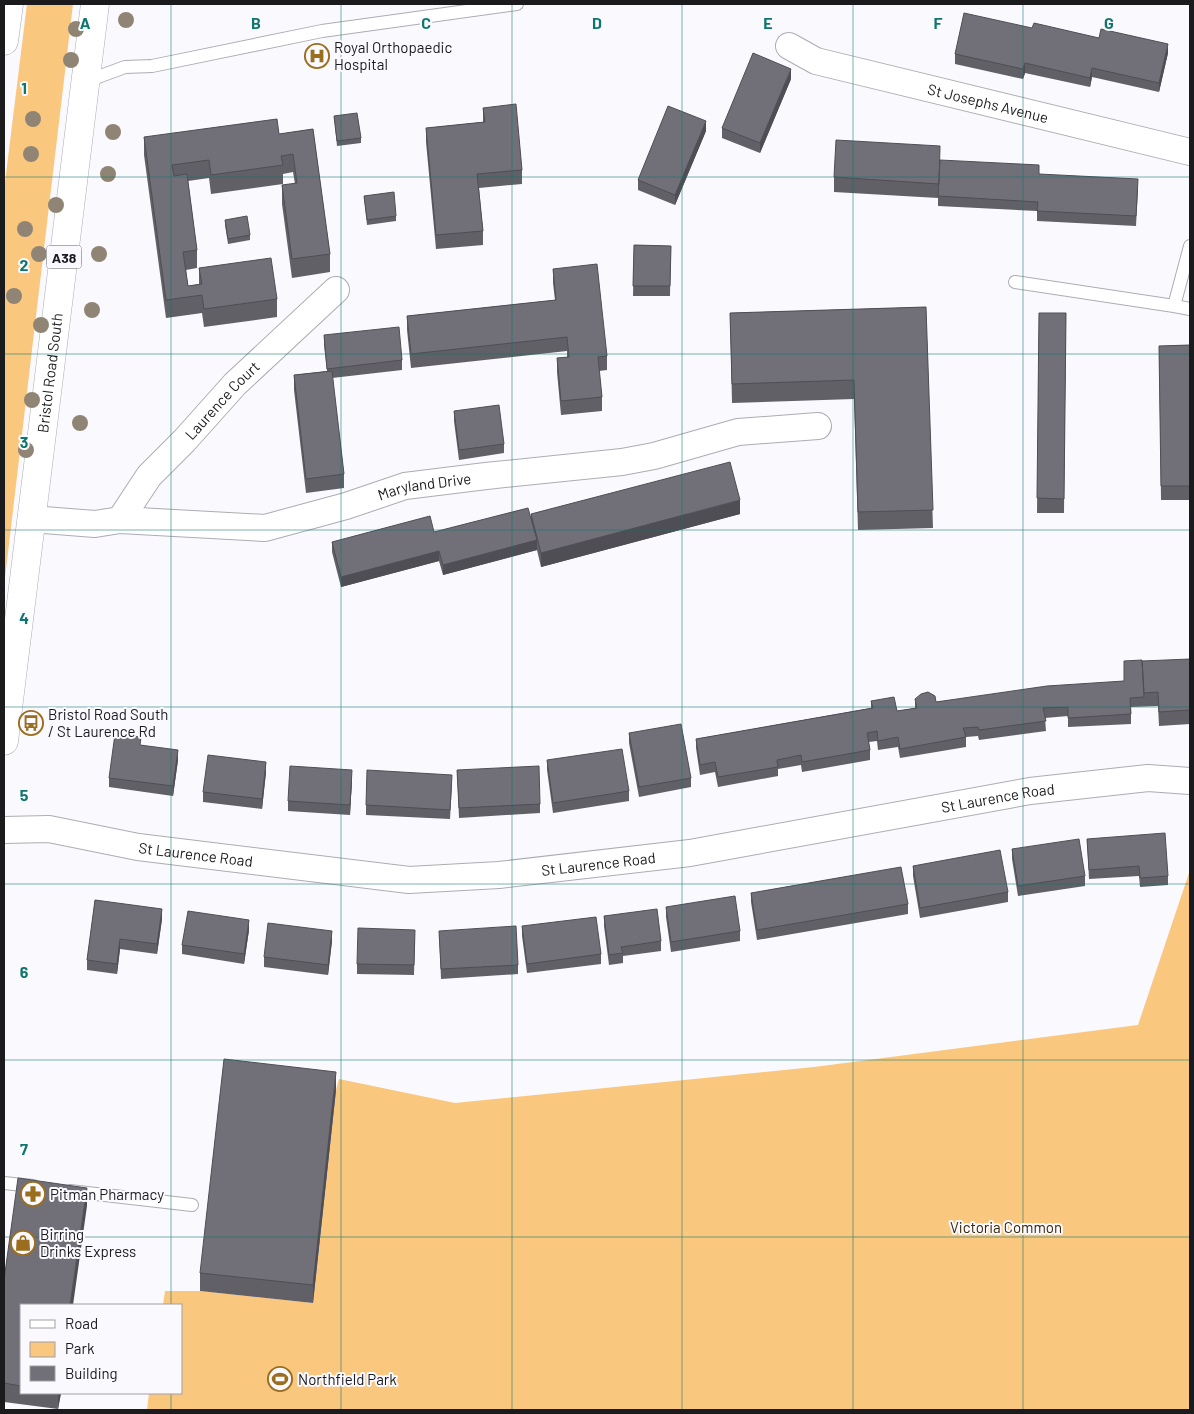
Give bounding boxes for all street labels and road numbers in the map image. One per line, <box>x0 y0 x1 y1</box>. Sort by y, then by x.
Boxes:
street label: St Josephs Avenue <box>926 80 1050 126</box>
road number: A38 <box>46 246 82 268</box>
street label: Bristol Road South <box>33 312 66 434</box>
street label: Laurence Court <box>181 357 263 443</box>
street label: Maryland Drive <box>375 469 472 504</box>
street label: St Laurence Road <box>940 779 1055 816</box>
street label: St Laurence Road <box>138 838 254 870</box>
street label: St Laurence Road <box>540 848 656 879</box>

